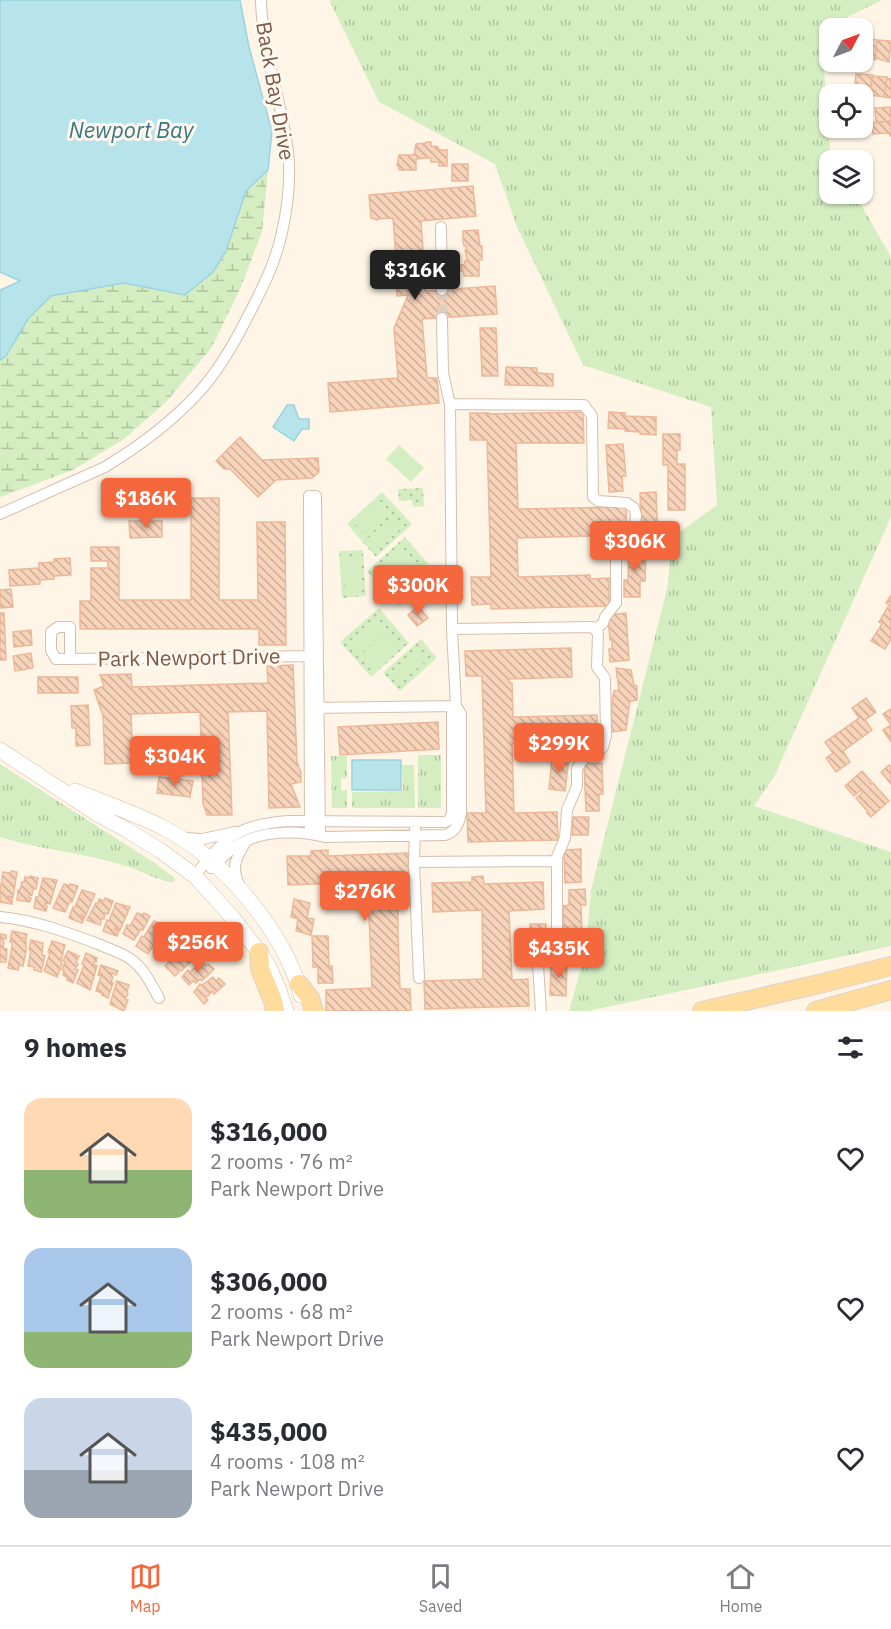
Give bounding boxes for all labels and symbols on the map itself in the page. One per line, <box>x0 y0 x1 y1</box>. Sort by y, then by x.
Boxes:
north arrow <box>819 18 873 72</box>
street label: Back Bay Drive <box>250 19 302 162</box>
water label: Newport Bay <box>69 115 195 144</box>
pin: $316K <box>373 250 457 301</box>
pin: $186K <box>104 478 188 529</box>
pin: $306K <box>593 521 677 572</box>
pin: $300K <box>376 565 460 616</box>
street label: Park Newport Drive <box>97 641 281 673</box>
pin: $299K <box>517 723 601 774</box>
pin: $304K <box>133 736 217 787</box>
pin: $276K <box>323 871 407 922</box>
pin: $256K <box>156 922 240 973</box>
pin: $435K <box>517 928 601 979</box>

